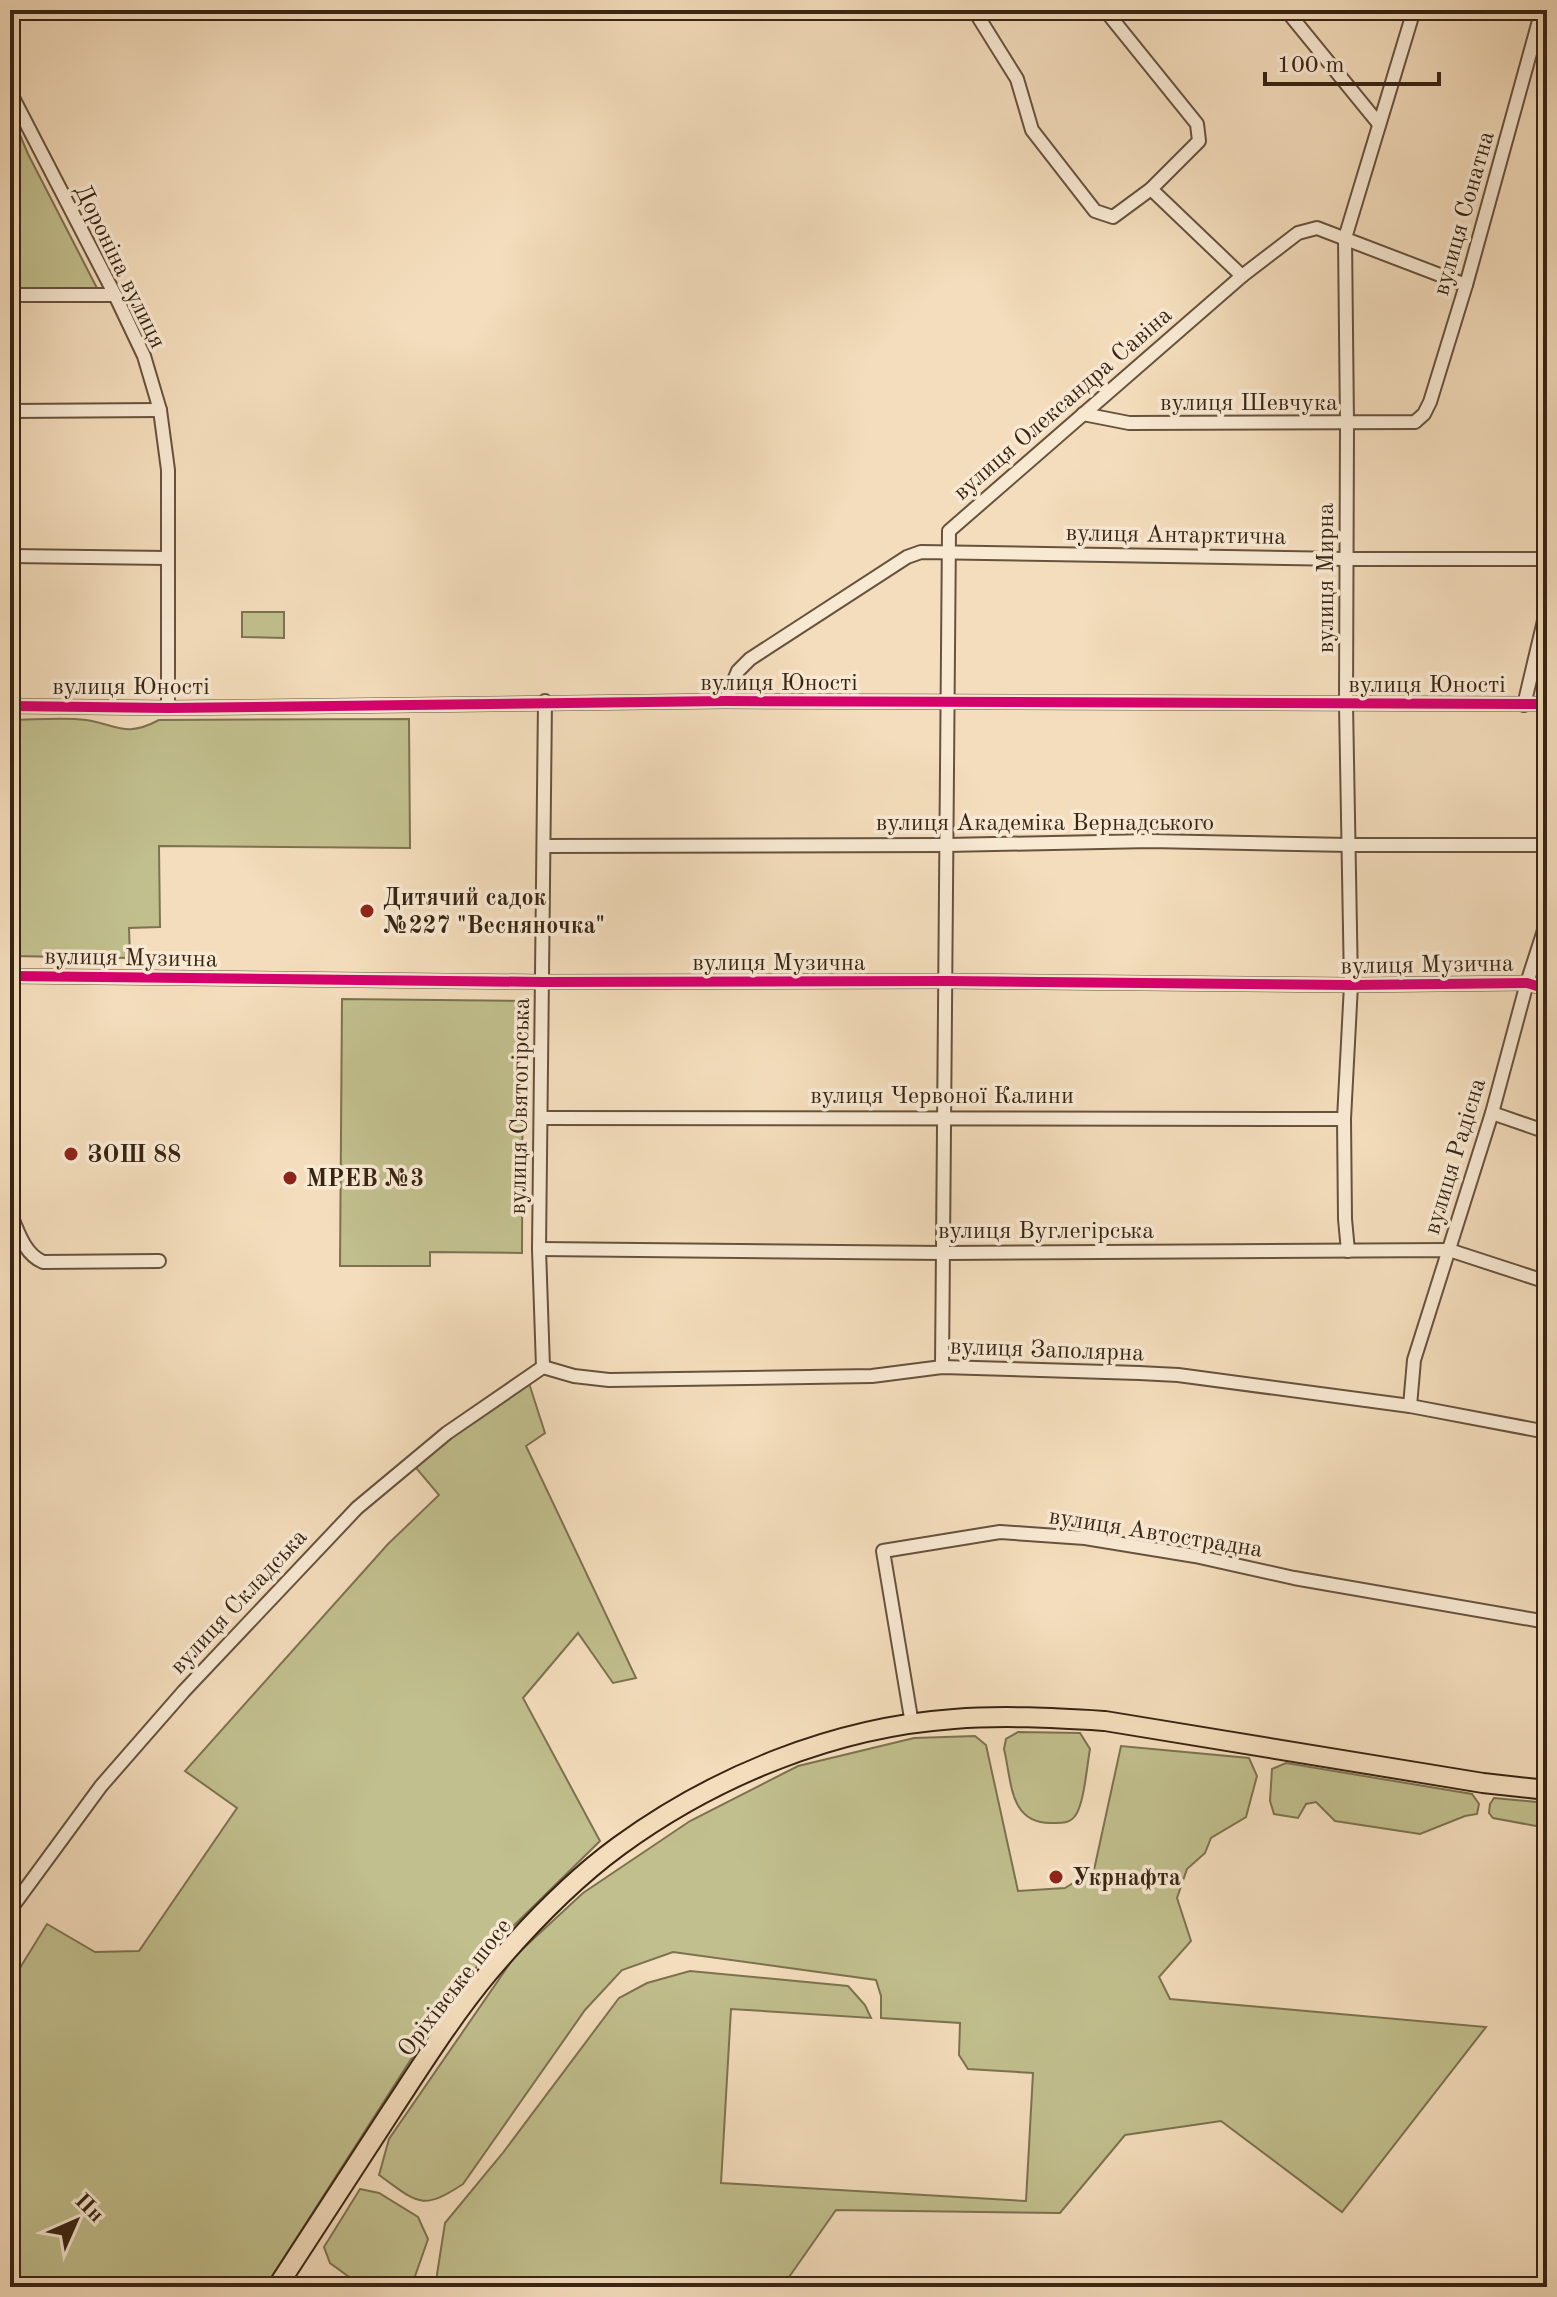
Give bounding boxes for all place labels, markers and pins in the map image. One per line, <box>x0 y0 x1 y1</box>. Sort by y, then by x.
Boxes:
place label: Дитячий садок №227 "Весняночка" <box>383 887 605 939</box>
marker: Дитячий садок №227 "Весняночка" <box>358 902 376 920</box>
place label: ЗОШ 88 <box>87 1144 181 1168</box>
marker: ЗОШ 88 <box>62 1145 80 1163</box>
place label: МРЕВ №3 <box>306 1168 424 1192</box>
marker: МРЕВ №3 <box>281 1169 299 1187</box>
place label: Укрнафта <box>1072 1867 1181 1891</box>
marker: Укрнафта <box>1047 1868 1065 1886</box>

